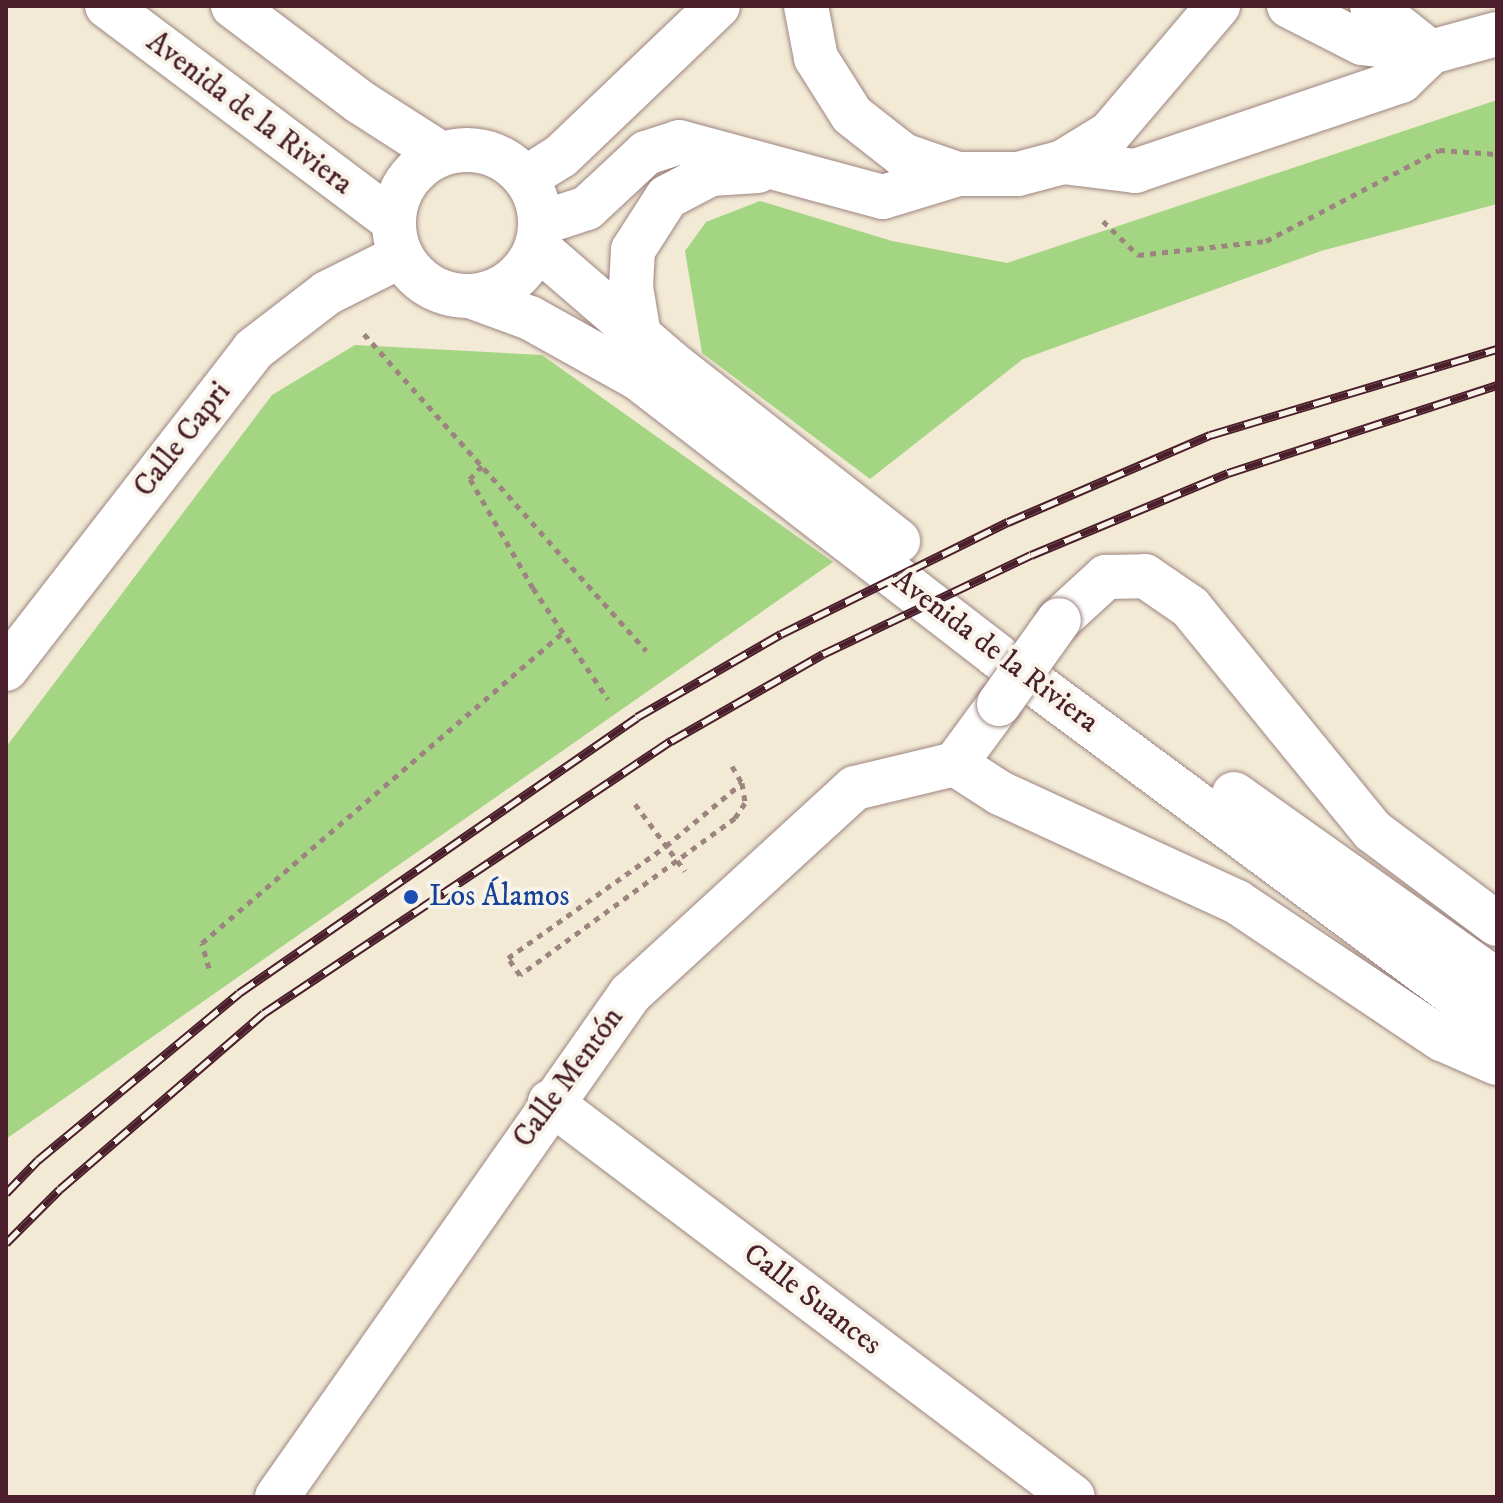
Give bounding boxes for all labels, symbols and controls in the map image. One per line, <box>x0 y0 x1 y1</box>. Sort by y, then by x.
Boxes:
street label: Avenida de la Riviera <box>139 25 359 203</box>
street label: Calle Capri <box>127 375 239 505</box>
street label: Avenida de la Riviera <box>885 563 1105 741</box>
place label: Los Álamos <box>429 879 570 915</box>
marker: Los Álamos <box>400 886 422 908</box>
street label: Calle Mentón <box>506 1001 632 1155</box>
street label: Calle Suances <box>736 1236 888 1364</box>

